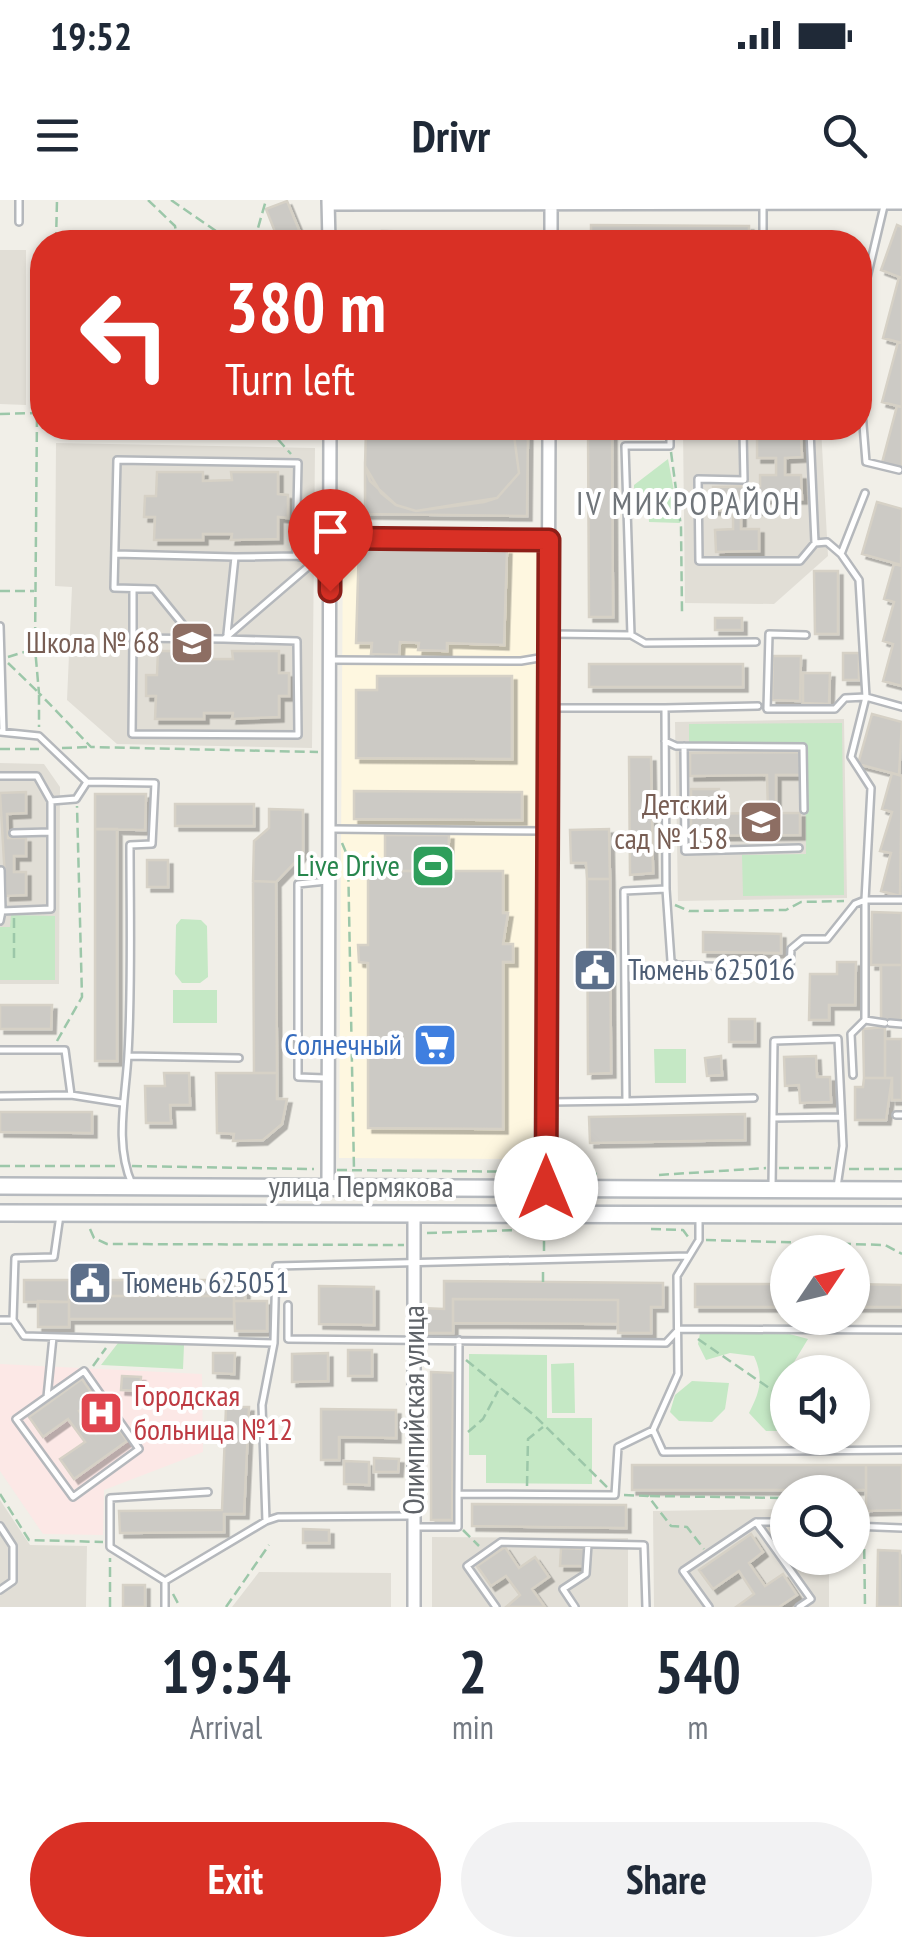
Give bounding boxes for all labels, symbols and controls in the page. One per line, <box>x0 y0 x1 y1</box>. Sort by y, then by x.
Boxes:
text: 19:52 <box>50 11 132 60</box>
text: Drivr <box>412 106 490 164</box>
icon: menu <box>30 108 85 163</box>
icon: search <box>817 108 872 163</box>
text: 380 m <box>225 261 386 351</box>
icon: left <box>60 270 190 400</box>
text: Turn left <box>225 349 355 407</box>
district label: IV МИКРОРАЙОН <box>576 482 802 524</box>
pin <box>288 489 373 592</box>
icon: arrive <box>303 504 358 559</box>
school or university icon: Школа № 68 <box>169 620 215 666</box>
place label: Школа № 68 <box>26 622 160 661</box>
place label: Детский сад № 158 <box>614 784 728 857</box>
school or university icon: Детский сад № 158 <box>738 799 784 845</box>
sports icon: Live Drive <box>410 843 456 889</box>
place label: Live Drive <box>296 845 400 884</box>
public building icon: Тюмень 625016 <box>572 947 618 993</box>
place label: Тюмень 625016 <box>628 949 795 988</box>
supermarket icon: Солнечный <box>412 1022 458 1068</box>
place label: Солнечный <box>284 1024 402 1063</box>
position arrow <box>494 1136 598 1240</box>
street label: улица Пермякова <box>269 1166 453 1205</box>
north arrow <box>770 1235 870 1335</box>
map controls <box>770 1235 870 1575</box>
public building icon: Тюмень 625051 <box>67 1260 113 1306</box>
place label: Тюмень 625051 <box>122 1262 289 1301</box>
street label: Олимпийская улица <box>393 1305 432 1515</box>
button: sound <box>770 1355 870 1455</box>
place label: Городская больница №12 <box>134 1375 293 1448</box>
hospital icon: Городская больница №12 <box>78 1390 124 1436</box>
button: search <box>770 1475 870 1575</box>
text: 19:54 <box>161 1632 291 1710</box>
text: 2 <box>459 1632 487 1710</box>
text: 540 <box>655 1632 741 1710</box>
text: Arrival <box>190 1706 262 1748</box>
text: min <box>452 1706 494 1748</box>
text: m <box>687 1706 708 1748</box>
button: Exit <box>30 1822 441 1937</box>
button: Share <box>461 1822 872 1937</box>

